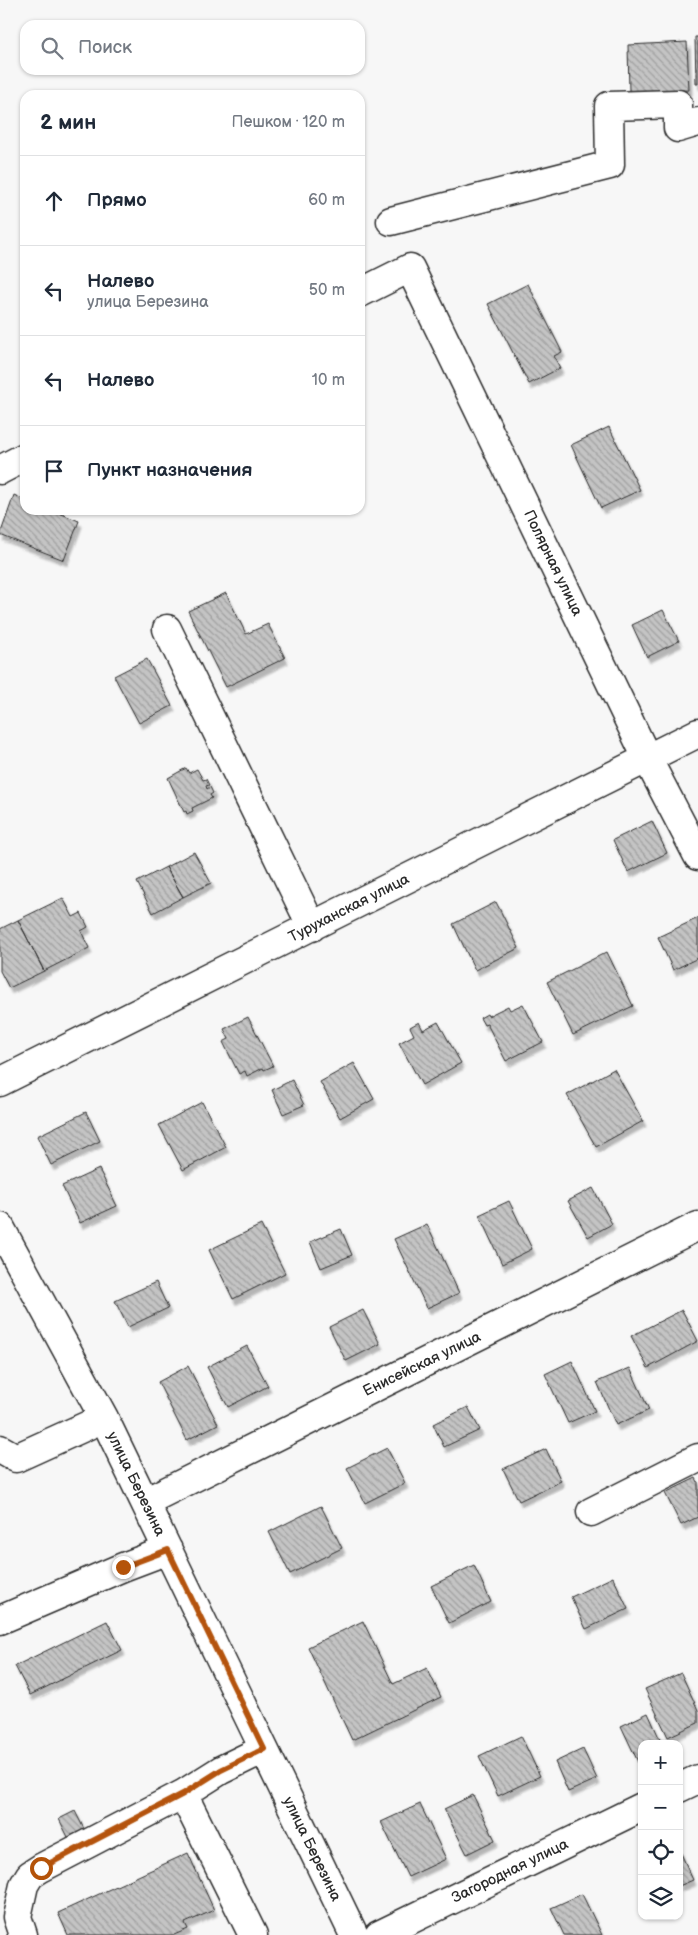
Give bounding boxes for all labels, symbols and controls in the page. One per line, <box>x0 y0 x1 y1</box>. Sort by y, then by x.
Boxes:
search box <box>20 20 365 75</box>
icon: search <box>38 34 66 62</box>
text: Поиск <box>78 36 132 59</box>
text: 2 мин <box>40 110 96 135</box>
text: Пешком · 120 m <box>232 113 345 132</box>
icon: ahead <box>40 187 68 215</box>
text: Прямо <box>87 189 147 212</box>
text: 60 m <box>308 191 345 210</box>
text: Налево <box>87 270 154 293</box>
icon: left <box>40 277 68 305</box>
text: 50 m <box>309 281 345 300</box>
text: улица Березина <box>87 293 209 312</box>
icon: left <box>40 367 68 395</box>
text: Налево <box>87 369 154 392</box>
text: 10 m <box>312 371 345 390</box>
icon: arrive <box>40 457 68 485</box>
text: Пункт назначения <box>87 459 252 482</box>
street label: Полярная улица <box>519 507 587 619</box>
street label: Туруханская улица <box>286 869 413 947</box>
street label: Енисейская улица <box>360 1327 484 1401</box>
street label: улица Березина <box>102 1429 170 1540</box>
route end <box>112 1556 135 1579</box>
map controls <box>638 1740 683 1920</box>
button: + <box>638 1740 683 1785</box>
button: − <box>638 1785 683 1830</box>
street label: улица Березина <box>278 1794 346 1905</box>
button: locate <box>638 1830 683 1875</box>
street label: Загородная улица <box>449 1835 571 1907</box>
route start <box>30 1857 53 1880</box>
button: layers <box>638 1875 683 1920</box>

